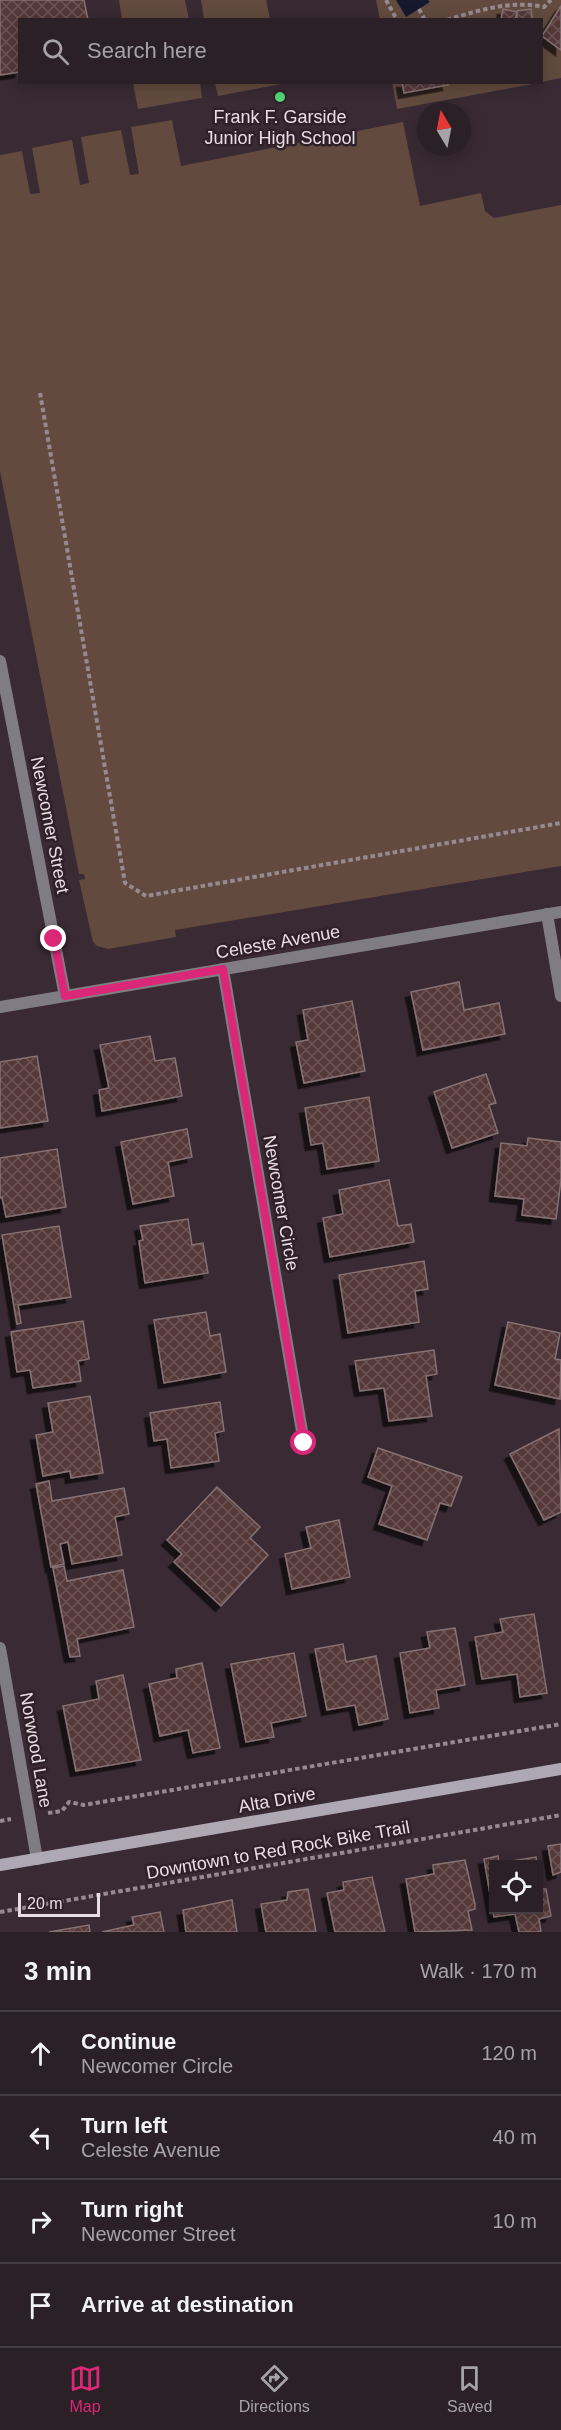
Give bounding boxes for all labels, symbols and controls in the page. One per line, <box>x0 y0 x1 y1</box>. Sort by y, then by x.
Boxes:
search box <box>18 18 543 84</box>
icon: search <box>39 35 72 68</box>
text: Search here <box>87 38 207 63</box>
marker: Frank F. Garside Junior High School <box>273 90 287 104</box>
north arrow <box>417 102 471 156</box>
place label: Frank F. Garside Junior High School <box>204 107 356 148</box>
street label: Newcomer Street <box>27 755 73 895</box>
street label: Celeste Avenue <box>214 921 342 963</box>
route end <box>40 925 66 951</box>
street label: Newcomer Circle <box>259 1134 303 1272</box>
route start <box>290 1429 316 1455</box>
street label: Norwood Lane <box>16 1691 56 1809</box>
street label: Alta Drive <box>237 1783 317 1817</box>
street label: Downtown to Red Rock Bike Trail <box>145 1817 411 1883</box>
map controls <box>489 1860 543 1914</box>
button: locate <box>489 1860 543 1914</box>
scale bar <box>18 1890 100 1918</box>
text: 20 m <box>27 1895 63 1912</box>
text: 3 min <box>24 1956 92 1986</box>
text: Walk · 170 m <box>420 1960 537 1982</box>
text: Continue <box>81 2029 176 2054</box>
icon: ahead <box>24 2037 57 2070</box>
text: 120 m <box>481 2042 537 2064</box>
text: Newcomer Circle <box>81 2055 233 2077</box>
text: Turn left <box>81 2113 167 2138</box>
icon: left <box>24 2121 57 2154</box>
text: 40 m <box>493 2126 537 2148</box>
text: Celeste Avenue <box>81 2139 221 2161</box>
text: Turn right <box>81 2197 183 2222</box>
icon: right <box>24 2205 57 2238</box>
text: 10 m <box>493 2210 537 2232</box>
text: Newcomer Street <box>81 2223 236 2245</box>
icon: arrive <box>24 2289 57 2322</box>
text: Arrive at destination <box>81 2292 294 2317</box>
tab: Map <box>69 2362 102 2416</box>
tab: Directions <box>239 2362 310 2416</box>
tab: Saved <box>447 2362 492 2416</box>

